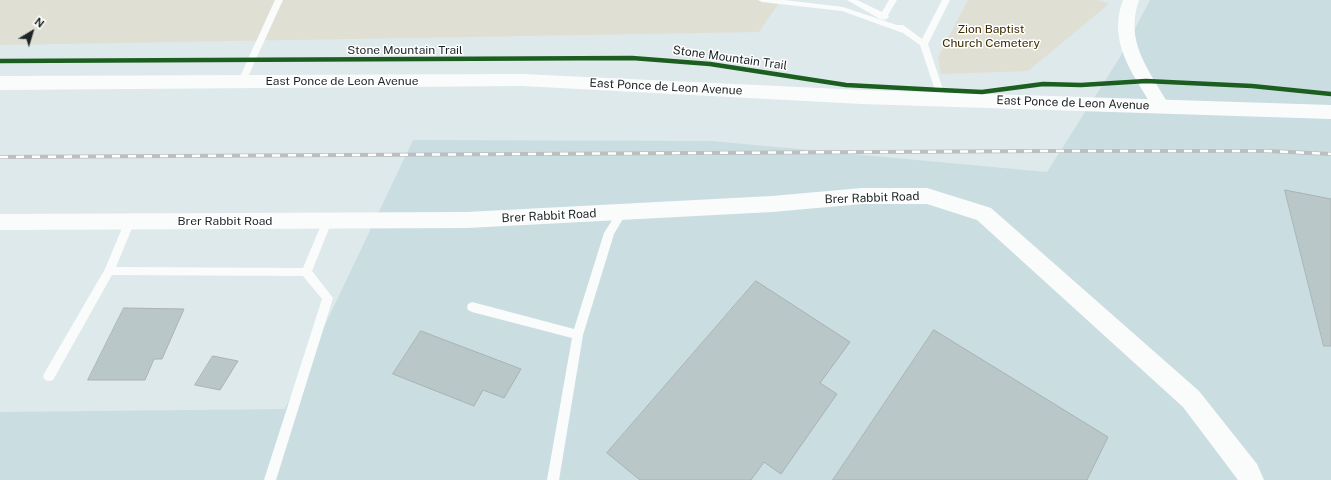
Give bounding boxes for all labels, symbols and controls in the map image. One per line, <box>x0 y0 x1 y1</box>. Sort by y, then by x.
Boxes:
north arrow <box>12 12 52 52</box>
text: N <box>32 15 46 30</box>
park label: Zion Baptist Church Cemetery <box>942 22 1040 50</box>
street label: Stone Mountain Trail <box>347 43 463 57</box>
street label: Stone Mountain Trail <box>672 43 788 73</box>
street label: East Ponce de Leon Avenue <box>265 74 419 88</box>
street label: East Ponce de Leon Avenue <box>589 76 743 98</box>
street label: East Ponce de Leon Avenue <box>996 93 1150 113</box>
street label: Brer Rabbit Road <box>824 189 920 207</box>
street label: Brer Rabbit Road <box>501 206 597 226</box>
street label: Brer Rabbit Road <box>178 214 272 228</box>

